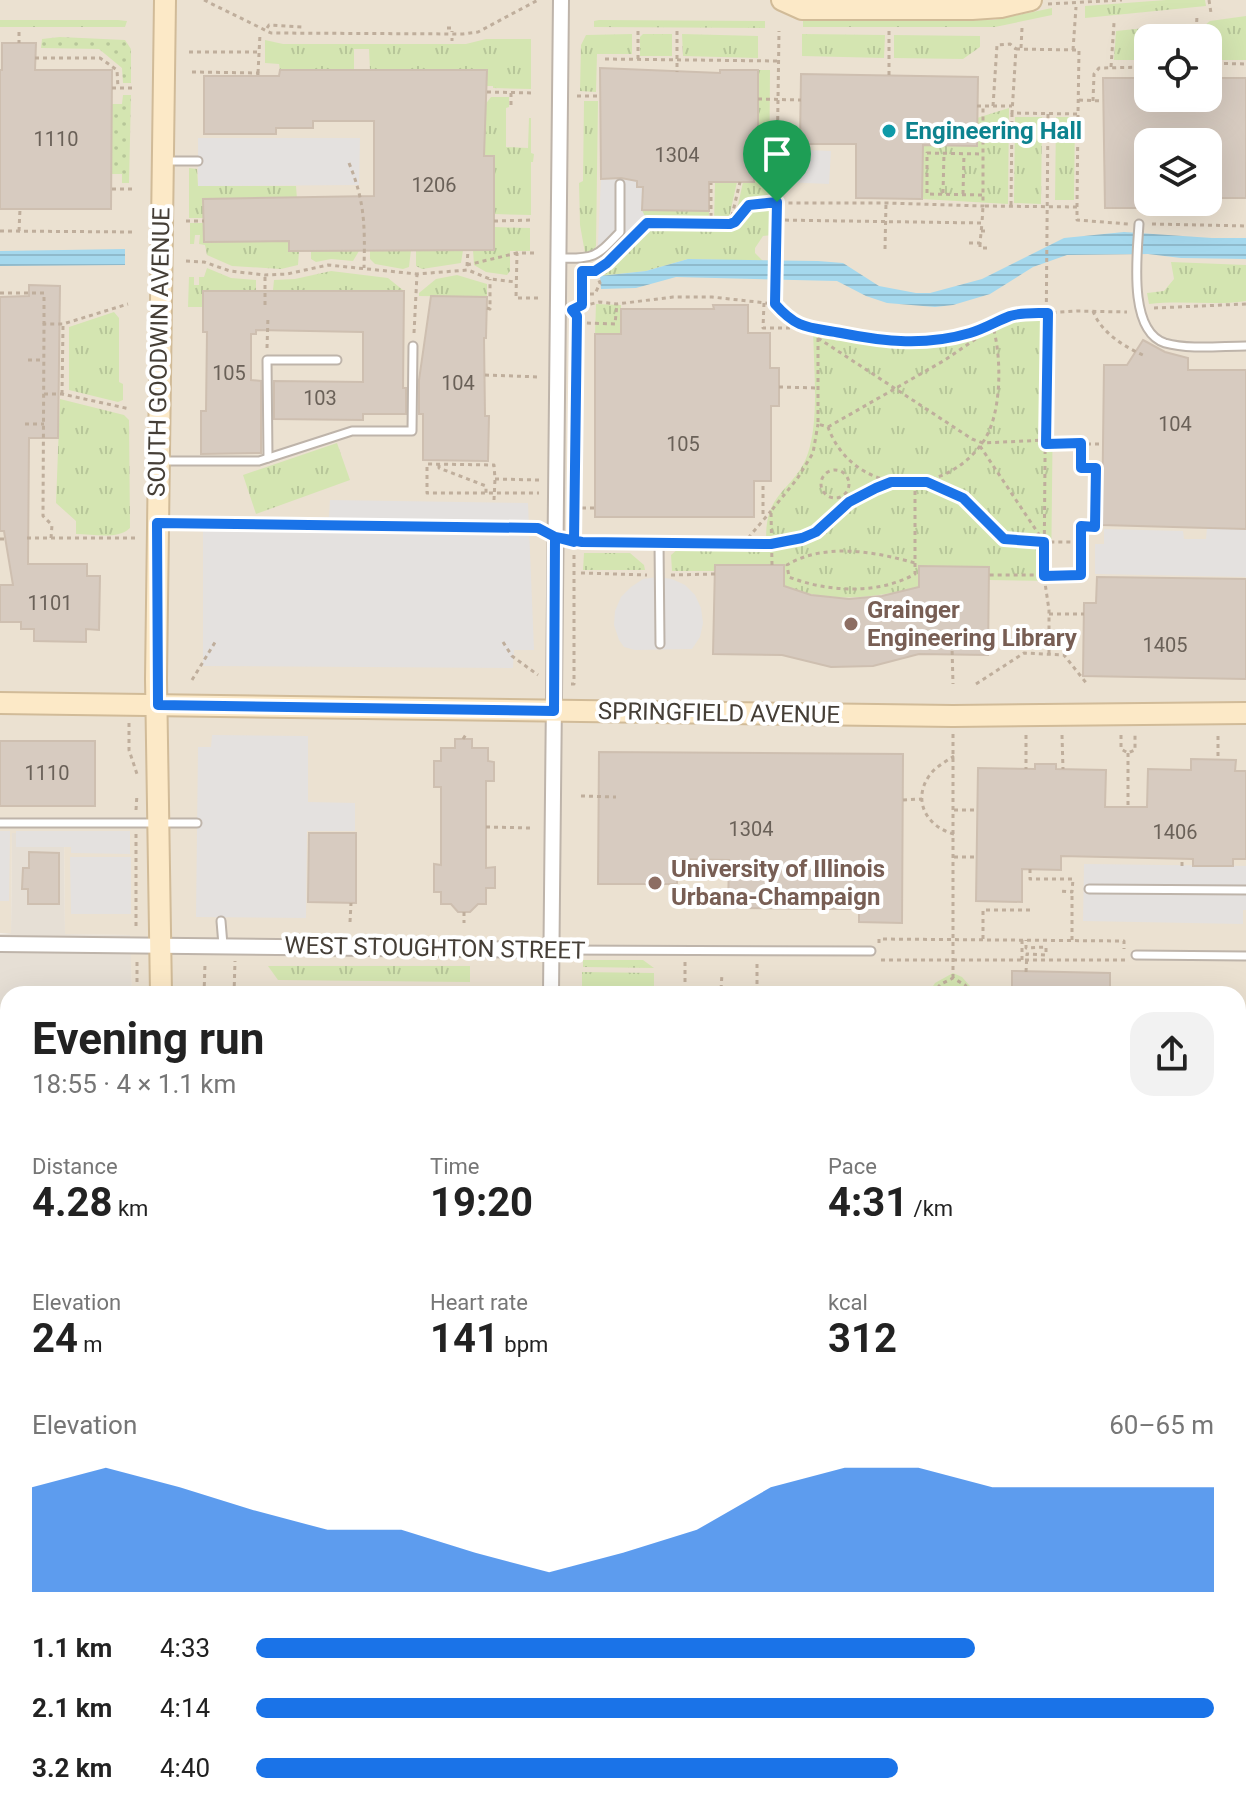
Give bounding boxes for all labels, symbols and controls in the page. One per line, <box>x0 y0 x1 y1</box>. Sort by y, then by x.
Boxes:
map controls <box>1134 24 1222 216</box>
button: locate <box>1134 24 1222 112</box>
place label: Engineering Hall <box>905 117 1082 145</box>
pin <box>743 120 811 202</box>
marker: Engineering Hall <box>880 122 898 140</box>
house number: 1110 <box>34 127 78 151</box>
button: layers <box>1134 128 1222 216</box>
icon: arrive <box>755 132 799 176</box>
house number: 1304 <box>655 143 699 167</box>
house number: 1206 <box>412 173 456 197</box>
street label: SOUTH GOODWIN AVENUE <box>142 207 176 497</box>
house number: 105 <box>212 361 246 385</box>
house number: 104 <box>441 371 475 395</box>
house number: 103 <box>303 386 337 410</box>
house number: 104 <box>1158 412 1192 436</box>
house number: 105 <box>666 432 700 456</box>
house number: 1101 <box>28 591 72 615</box>
place label: Grainger Engineering Library <box>867 596 1078 652</box>
marker: Grainger Engineering Library <box>842 615 860 633</box>
house number: 1405 <box>1143 633 1187 657</box>
street label: SPRINGFIELD AVENUE <box>598 697 840 729</box>
house number: 1110 <box>25 761 69 785</box>
house number: 1304 <box>729 817 773 841</box>
house number: 1406 <box>1153 820 1197 844</box>
place label: University of Illinois Urbana-Champaign <box>671 855 885 911</box>
marker: University of Illinois Urbana-Champaign <box>646 874 664 892</box>
street label: WEST STOUGHTON STREET <box>284 931 586 965</box>
button: share <box>1130 1012 1214 1096</box>
text: Evening run <box>32 1013 264 1065</box>
text: 18:55 · 4 × 1.1 km <box>32 1069 236 1099</box>
text: Distance <box>32 1154 118 1179</box>
text: Time <box>430 1154 479 1179</box>
text: Pace <box>828 1154 877 1179</box>
text: 4.28 <box>32 1179 112 1226</box>
text: 19:20 <box>430 1179 533 1226</box>
text: 4:31 <box>828 1179 908 1226</box>
text: km <box>112 1196 148 1221</box>
text: /km <box>908 1196 953 1221</box>
text: Elevation <box>32 1290 121 1315</box>
text: Heart rate <box>430 1290 528 1315</box>
text: kcal <box>828 1290 868 1315</box>
text: 24 <box>32 1315 78 1362</box>
text: 141 <box>430 1315 499 1362</box>
text: 312 <box>828 1315 897 1362</box>
text: m <box>78 1332 103 1357</box>
text: bpm <box>499 1332 548 1357</box>
text: Elevation <box>32 1410 137 1440</box>
text: 60–65 m <box>1109 1410 1214 1440</box>
text: 1.1 km <box>32 1633 112 1663</box>
text: 4:33 <box>160 1633 210 1663</box>
text: 2.1 km <box>32 1693 112 1723</box>
text: 4:14 <box>160 1693 210 1723</box>
text: 3.2 km <box>32 1753 112 1783</box>
text: 4:40 <box>160 1753 210 1783</box>

